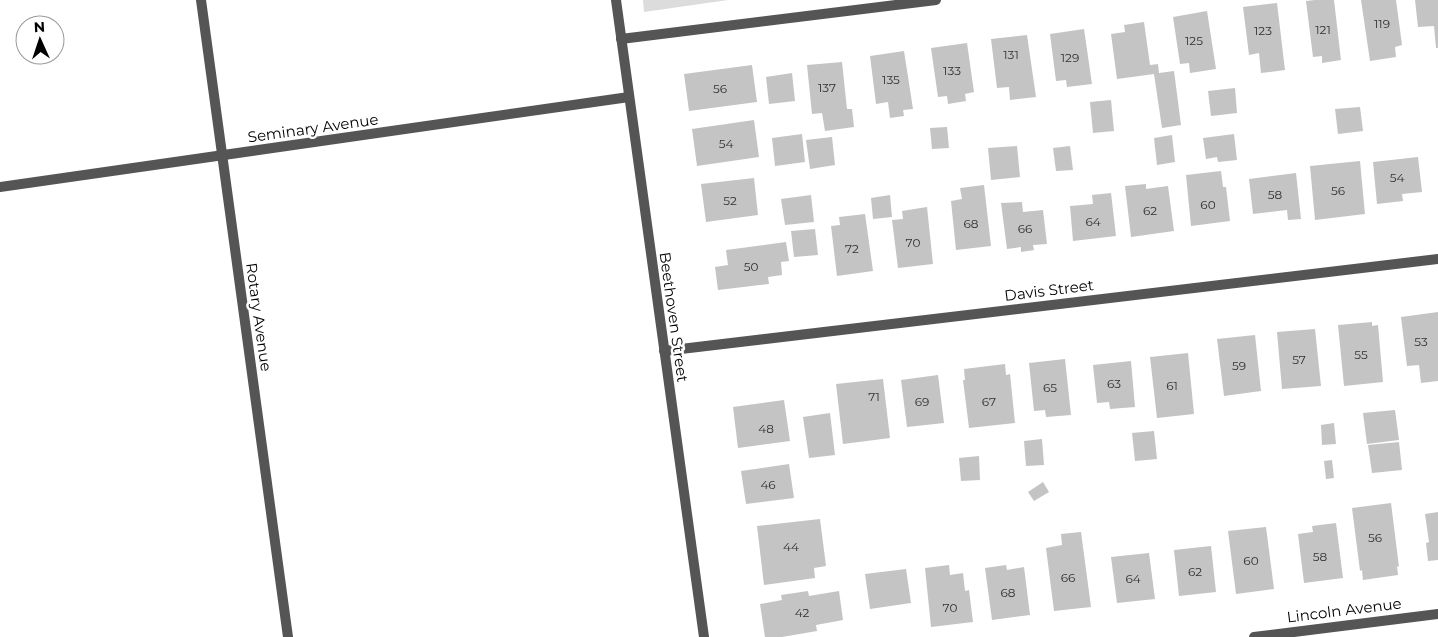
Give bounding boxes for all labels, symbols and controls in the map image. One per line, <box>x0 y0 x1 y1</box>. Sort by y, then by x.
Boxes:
north arrow <box>15 15 65 65</box>
house number: 119 <box>1374 16 1390 31</box>
text: N <box>33 18 45 36</box>
house number: 121 <box>1315 22 1331 37</box>
house number: 123 <box>1254 23 1272 38</box>
house number: 125 <box>1185 33 1203 48</box>
house number: 131 <box>1003 47 1019 62</box>
house number: 129 <box>1061 50 1079 65</box>
house number: 133 <box>943 63 961 78</box>
house number: 135 <box>882 72 900 87</box>
house number: 137 <box>818 80 836 95</box>
house number: 56 <box>713 81 727 96</box>
street label: Seminary Avenue <box>246 109 380 147</box>
house number: 54 <box>719 136 733 151</box>
house number: 54 <box>1390 170 1404 185</box>
house number: 56 <box>1331 183 1345 198</box>
house number: 58 <box>1268 187 1283 202</box>
house number: 52 <box>723 193 737 208</box>
house number: 60 <box>1200 197 1216 212</box>
house number: 62 <box>1143 203 1157 218</box>
house number: 64 <box>1085 214 1101 229</box>
house number: 68 <box>964 216 979 231</box>
house number: 66 <box>1018 221 1032 236</box>
house number: 70 <box>906 235 920 250</box>
house number: 72 <box>845 241 859 256</box>
street label: Beethoven Street <box>655 251 693 383</box>
house number: 50 <box>744 259 758 274</box>
street label: Rotary Avenue <box>242 261 276 373</box>
street label: Davis Street <box>1003 275 1095 305</box>
house number: 53 <box>1414 334 1428 349</box>
house number: 55 <box>1354 347 1368 362</box>
house number: 57 <box>1292 352 1306 367</box>
house number: 59 <box>1232 358 1246 373</box>
house number: 63 <box>1107 376 1121 391</box>
house number: 61 <box>1166 378 1178 393</box>
house number: 65 <box>1043 380 1057 395</box>
house number: 71 <box>868 389 880 404</box>
house number: 69 <box>915 394 929 409</box>
house number: 67 <box>982 394 996 409</box>
house number: 48 <box>758 421 774 436</box>
house number: 46 <box>760 477 776 492</box>
house number: 56 <box>1368 530 1382 545</box>
house number: 44 <box>783 539 799 554</box>
house number: 58 <box>1313 549 1328 564</box>
house number: 60 <box>1243 553 1259 568</box>
house number: 62 <box>1188 564 1202 579</box>
house number: 66 <box>1061 570 1075 585</box>
house number: 64 <box>1125 571 1141 586</box>
house number: 68 <box>1001 585 1016 600</box>
street label: Lincoln Avenue <box>1286 594 1402 626</box>
house number: 70 <box>943 600 957 615</box>
house number: 42 <box>795 605 810 620</box>

